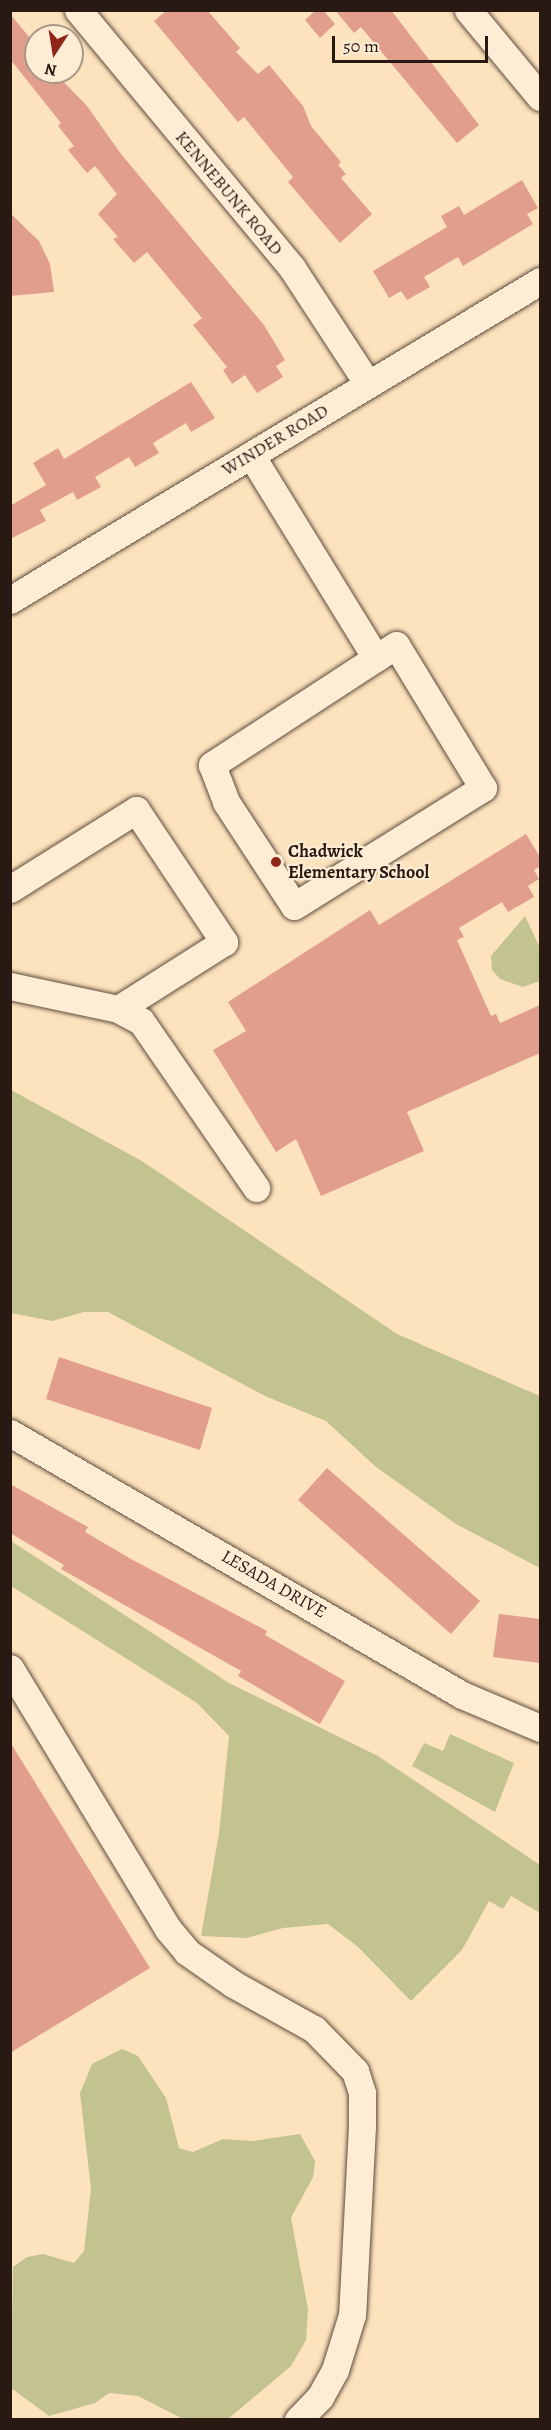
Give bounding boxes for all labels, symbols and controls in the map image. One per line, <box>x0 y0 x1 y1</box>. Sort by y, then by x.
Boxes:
north arrow <box>24 24 84 84</box>
scale bar <box>335 24 491 62</box>
text: 50 m <box>343 34 379 58</box>
text: N <box>43 58 59 82</box>
street label: KENNEBUNK ROAD <box>171 126 287 260</box>
street label: WINDER ROAD <box>218 400 332 480</box>
place label: Chadwick Elementary School <box>288 841 429 884</box>
marker: Chadwick Elementary School <box>269 855 283 869</box>
street label: LESADA DRIVE <box>218 1545 330 1623</box>

